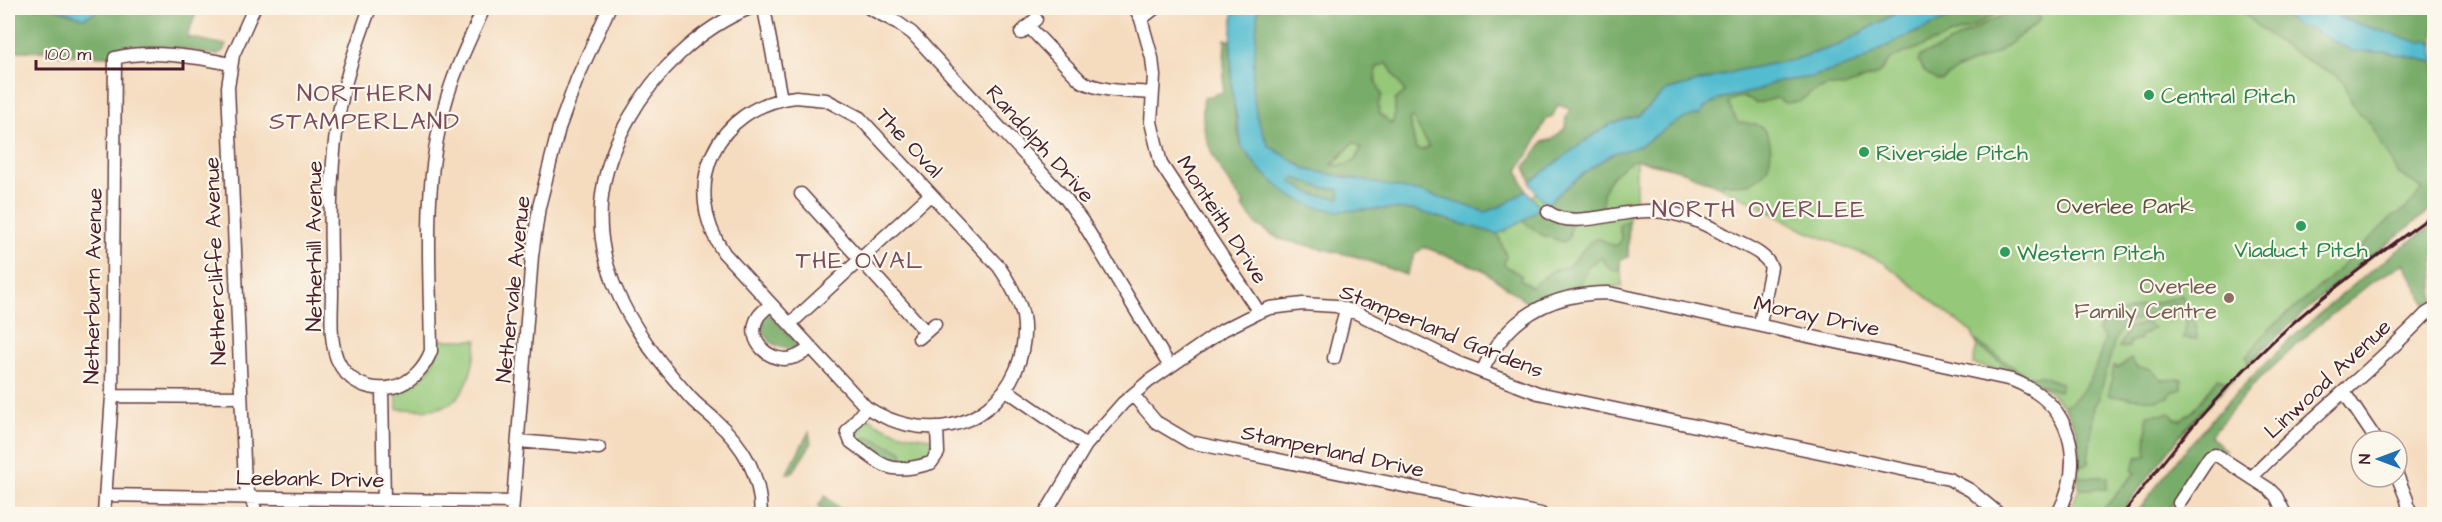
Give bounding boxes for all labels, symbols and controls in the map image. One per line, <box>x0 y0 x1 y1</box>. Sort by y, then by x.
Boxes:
scale bar <box>36 33 183 71</box>
text: 100 m <box>45 42 91 67</box>
district label: NORTHERN STAMPERLAND <box>269 77 461 139</box>
street label: Randolph Drive <box>978 78 1102 210</box>
place label: Central Pitch <box>2161 81 2295 112</box>
marker: Central Pitch <box>2142 88 2156 102</box>
street label: The Oval <box>868 101 950 185</box>
place label: Riverside Pitch <box>1876 138 2028 169</box>
marker: Riverside Pitch <box>1857 145 1871 159</box>
street label: Monteith Drive <box>1169 150 1275 290</box>
street label: Nethercliffe Avenue <box>196 156 235 366</box>
street label: Netherhill Avenue <box>299 160 330 331</box>
street label: Netherburn Avenue <box>76 187 111 385</box>
park label: Overlee Park <box>2056 191 2194 222</box>
district label: NORTH OVERLEE <box>1652 193 1866 227</box>
street label: Nethervale Avenue <box>488 194 539 384</box>
marker: Viaduct Pitch <box>2294 219 2308 233</box>
place label: Viaduct Pitch <box>2234 235 2368 266</box>
place label: Western Pitch <box>2017 238 2165 269</box>
district label: THE OVAL <box>796 244 924 278</box>
marker: Western Pitch <box>1998 245 2012 259</box>
place label: Overlee Family Centre <box>2074 271 2217 328</box>
street label: Stamperland Gardens <box>1335 276 1548 386</box>
street label: Moray Drive <box>1751 288 1883 346</box>
marker: Overlee Family Centre <box>2222 291 2236 305</box>
street label: Linwood Avenue <box>2258 312 2399 446</box>
street label: Stamperland Drive <box>1238 417 1427 486</box>
north arrow <box>2349 429 2409 489</box>
text: N <box>2354 454 2376 464</box>
street label: Leebank Drive <box>235 463 385 496</box>

